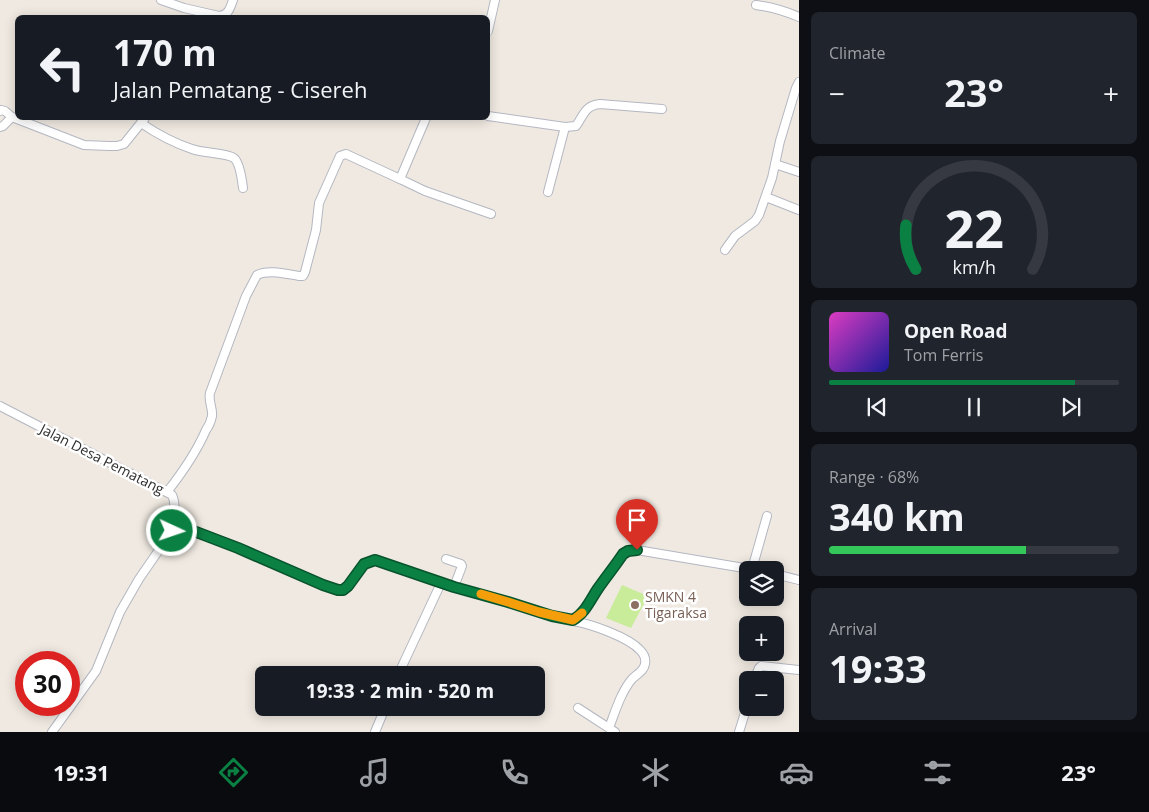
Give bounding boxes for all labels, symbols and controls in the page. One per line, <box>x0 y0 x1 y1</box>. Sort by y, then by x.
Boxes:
text: 170 m <box>113 29 217 76</box>
icon: left <box>30 35 95 100</box>
text: Climate <box>829 42 886 64</box>
text: 23° <box>944 66 1004 118</box>
text: Jalan Pematang - Cisereh <box>113 74 367 104</box>
text: − <box>829 74 845 112</box>
text: + <box>1103 74 1119 112</box>
text: 22 <box>944 192 1004 263</box>
text: km/h <box>952 255 996 279</box>
text: Open Road <box>904 318 1008 344</box>
text: Tom Ferris <box>904 344 983 366</box>
icon: previous <box>863 393 891 421</box>
icon: pause <box>960 393 988 421</box>
icon: next <box>1057 393 1085 421</box>
street label: Jalan Desa Pematang <box>35 418 168 498</box>
text: Range · 68% <box>829 466 919 488</box>
text: 340 km <box>829 490 965 542</box>
pin <box>616 499 658 550</box>
position arrow <box>145 504 197 556</box>
icon: arrive <box>623 506 651 534</box>
map controls <box>739 561 784 716</box>
button: layers <box>739 561 784 606</box>
place label: SMKN 4 Tigaraksa <box>645 587 707 622</box>
marker: SMKN 4 Tigaraksa <box>629 599 641 611</box>
button: + <box>739 616 784 661</box>
text: Arrival <box>829 618 877 640</box>
text: 19:33 <box>829 642 927 694</box>
speed limit sign: 30 <box>15 651 80 716</box>
button: − <box>739 671 784 716</box>
text: 19:33 · 2 min · 520 m <box>306 678 494 704</box>
icon: directions <box>216 755 251 790</box>
icon: music <box>357 755 392 790</box>
icon: phone <box>497 755 532 790</box>
icon: climate <box>638 755 673 790</box>
icon: car <box>779 755 814 790</box>
icon: filters <box>920 755 955 790</box>
text: 19:31 <box>53 757 110 787</box>
text: 23° <box>1061 757 1096 787</box>

